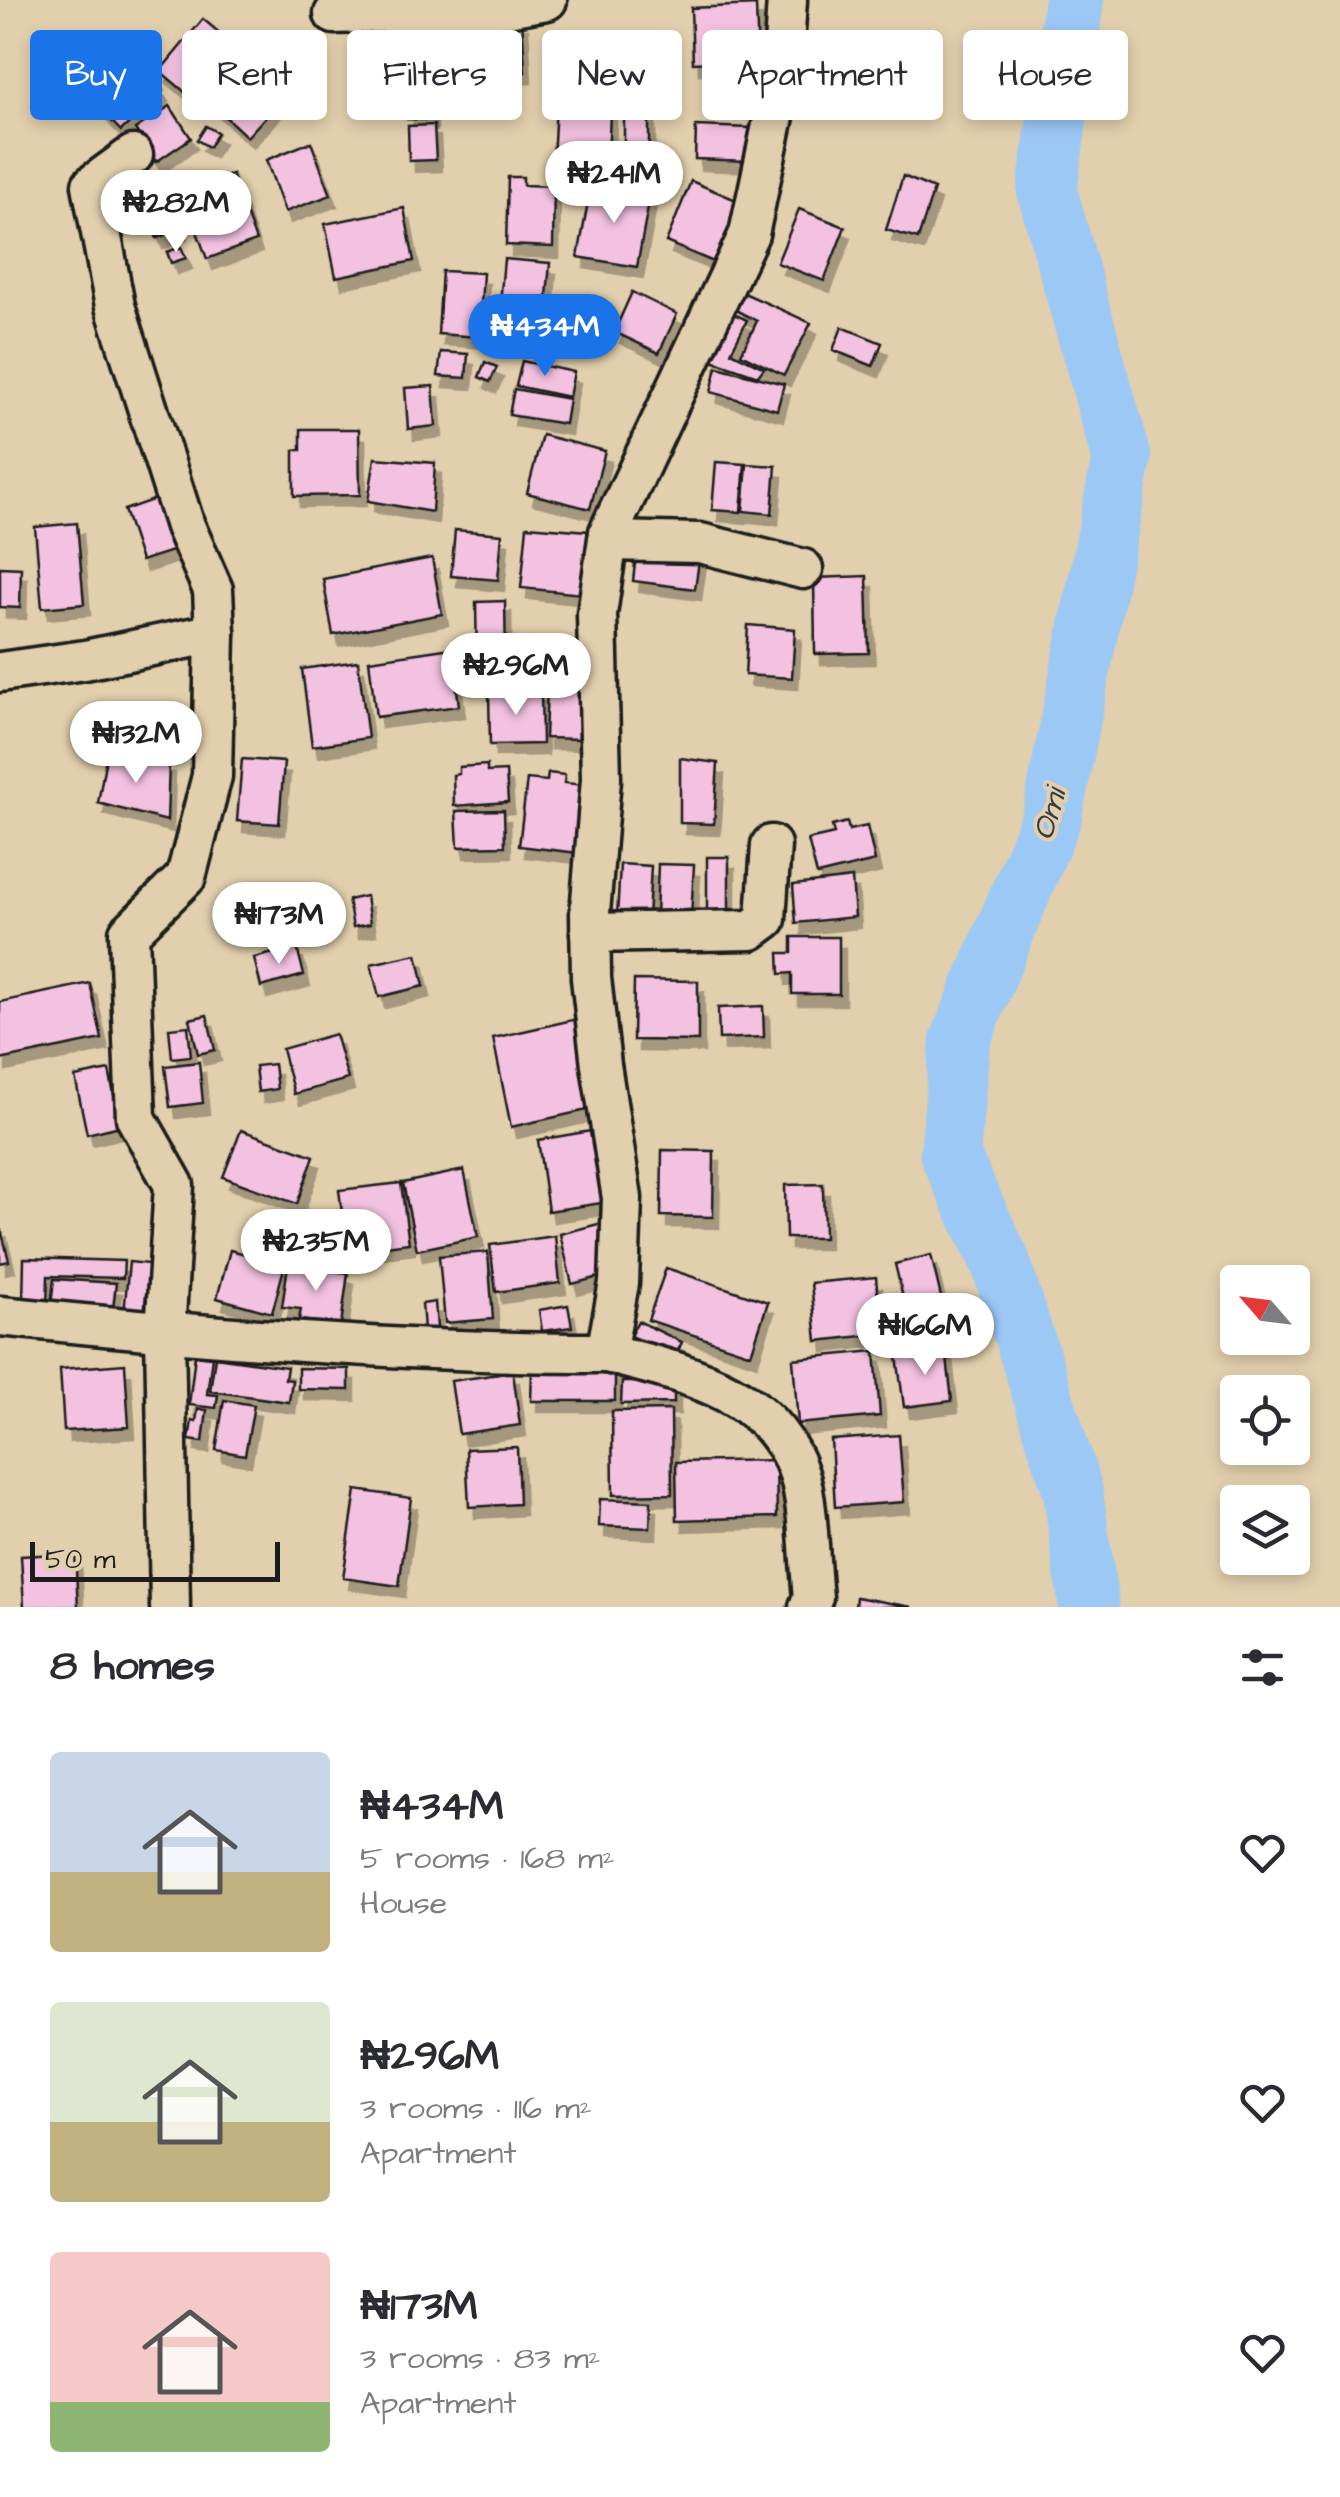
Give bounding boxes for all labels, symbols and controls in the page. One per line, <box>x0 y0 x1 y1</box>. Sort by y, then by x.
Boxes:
chip: Buy <box>30 30 162 120</box>
chip: Rent <box>182 30 327 120</box>
chip: Filters <box>347 30 522 120</box>
chip: New <box>542 30 682 120</box>
chip: Apartment <box>702 30 943 120</box>
chip: House <box>963 30 1128 120</box>
pin: ₦241M <box>544 141 684 226</box>
text: ₦241M <box>567 151 661 196</box>
pin: ₦282M <box>106 170 246 255</box>
text: ₦282M <box>123 180 229 225</box>
pin: ₦434M <box>475 294 615 379</box>
text: ₦434M <box>490 304 600 349</box>
pin: ₦296M <box>446 633 586 718</box>
text: ₦296M <box>463 643 569 688</box>
pin: ₦132M <box>66 701 206 786</box>
text: ₦132M <box>92 711 180 756</box>
water label: Omi <box>1021 780 1079 845</box>
pin: ₦173M <box>209 882 349 967</box>
text: ₦173M <box>234 892 324 937</box>
pin: ₦235M <box>246 1209 386 1294</box>
text: ₦235M <box>263 1219 369 1264</box>
north arrow <box>1220 1265 1310 1355</box>
map controls <box>1220 1265 1310 1575</box>
pin: ₦166M <box>855 1293 995 1378</box>
text: ₦166M <box>878 1303 972 1348</box>
button: locate <box>1220 1375 1310 1465</box>
button: layers <box>1220 1485 1310 1575</box>
scale bar <box>30 1537 280 1582</box>
text: 50 m <box>45 1540 116 1579</box>
text: 8 homes <box>50 1638 215 1696</box>
icon: filters <box>1235 1640 1290 1695</box>
text: ₦434M <box>360 1778 504 1836</box>
icon: home <box>130 1792 250 1912</box>
icon: heart <box>1235 1825 1290 1880</box>
text: 5 rooms · 168 m² <box>360 1836 615 1881</box>
text: House <box>360 1881 447 1926</box>
text: ₦296M <box>360 2028 499 2086</box>
icon: home <box>130 2042 250 2162</box>
icon: heart <box>1235 2075 1290 2130</box>
text: 3 rooms · 116 m² <box>360 2086 592 2131</box>
text: Apartment <box>360 2131 516 2176</box>
text: ₦173M <box>360 2278 478 2336</box>
icon: home <box>130 2292 250 2412</box>
icon: heart <box>1235 2325 1290 2380</box>
text: 3 rooms · 83 m² <box>360 2336 601 2381</box>
text: Apartment <box>360 2381 516 2426</box>

